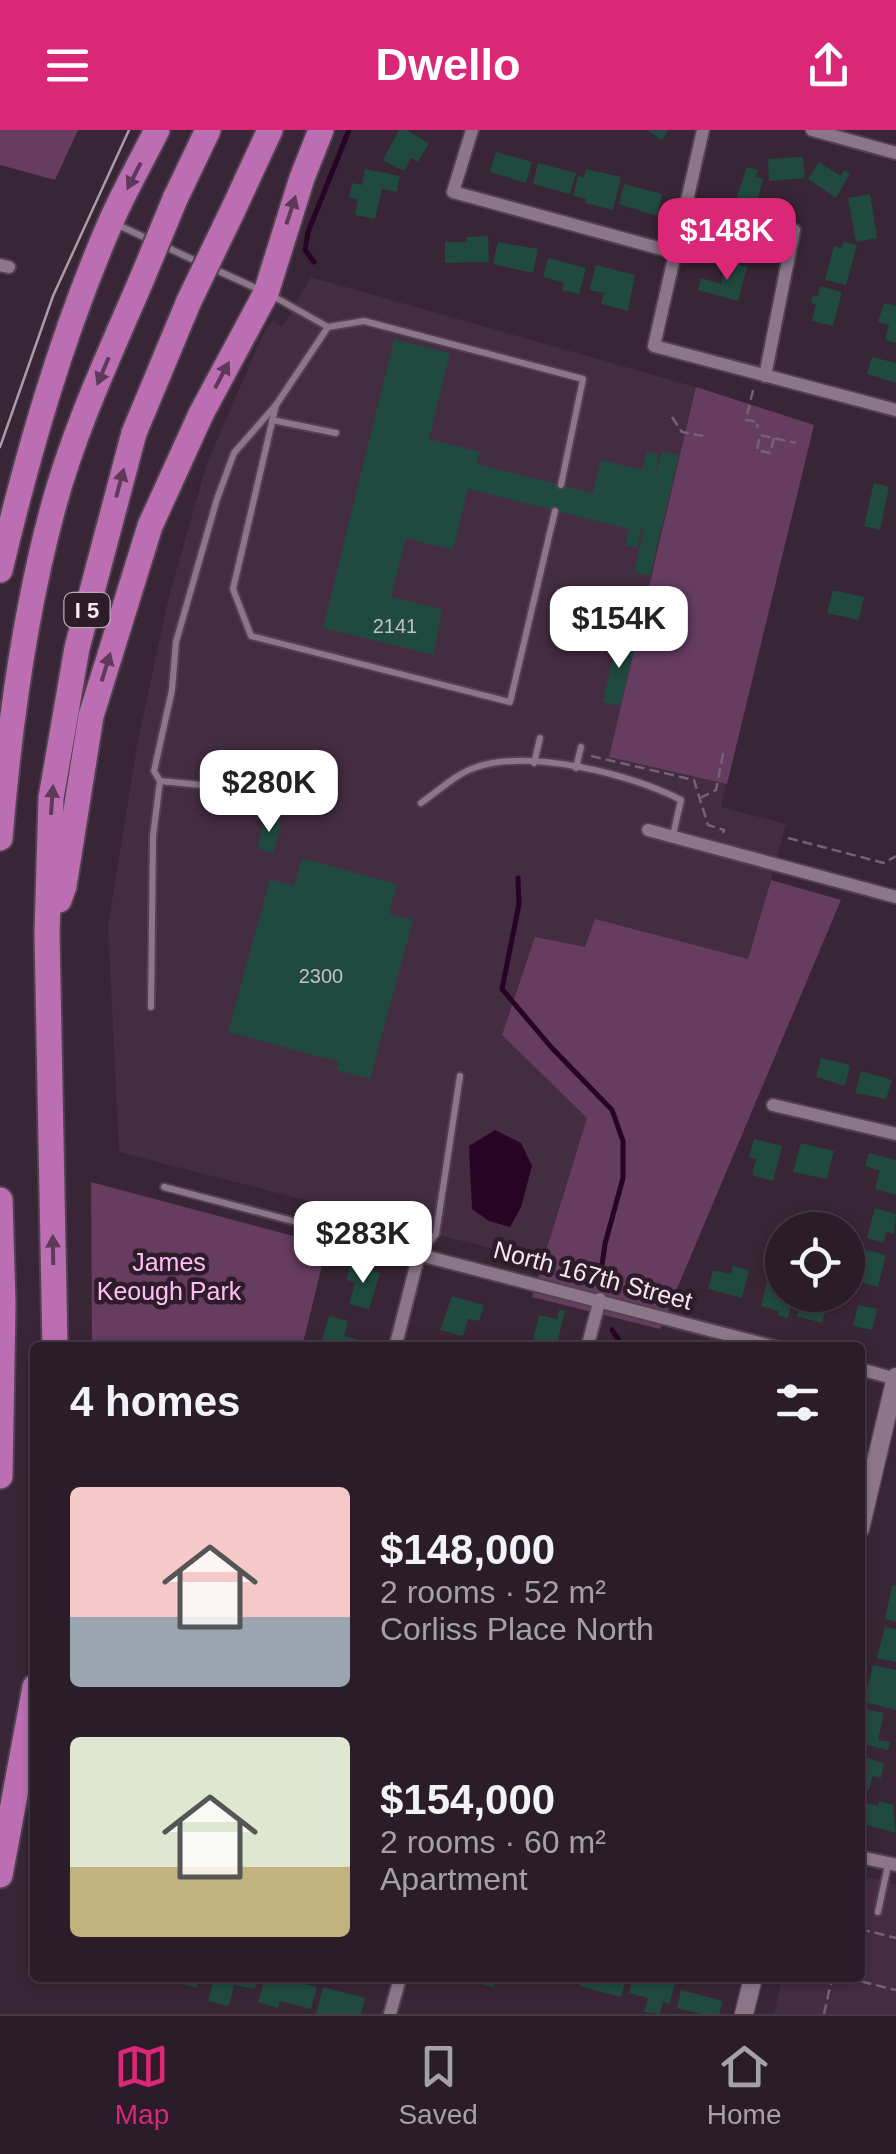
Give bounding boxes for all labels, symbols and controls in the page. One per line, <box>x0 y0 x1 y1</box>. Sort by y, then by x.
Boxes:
icon: menu <box>40 38 95 93</box>
icon: share <box>801 38 856 93</box>
text: Dwello <box>375 39 521 90</box>
one-way arrow <box>126 161 143 190</box>
one-way arrow <box>284 195 299 225</box>
pin: $148K <box>657 198 797 283</box>
text: $148K <box>680 212 774 248</box>
one-way arrow <box>95 356 111 385</box>
one-way arrow <box>213 361 230 390</box>
one-way arrow <box>113 467 128 498</box>
pin: $154K <box>549 586 689 671</box>
road number: I 5 <box>64 593 110 627</box>
text: $154K <box>572 600 666 636</box>
house number: 2141 <box>373 615 417 637</box>
one-way arrow <box>99 652 114 682</box>
pin: $280K <box>199 750 339 835</box>
text: $280K <box>222 764 316 800</box>
one-way arrow <box>44 784 60 816</box>
house number: 2300 <box>299 965 343 987</box>
pin: $283K <box>293 1201 433 1286</box>
map controls <box>765 1212 865 1312</box>
button: locate <box>765 1212 865 1312</box>
text: $283K <box>316 1215 410 1251</box>
one-way arrow <box>45 1234 61 1266</box>
street label: North 167th Street <box>491 1235 695 1315</box>
park label: James Keough Park <box>97 1248 242 1305</box>
icon: filters <box>770 1375 825 1430</box>
text: 4 homes <box>70 1378 240 1425</box>
text: $148,000 <box>380 1526 555 1573</box>
icon: home <box>150 1527 270 1647</box>
text: 2 rooms · 52 m² <box>380 1574 606 1610</box>
text: Corliss Place North <box>380 1611 654 1647</box>
text: $154,000 <box>380 1776 555 1823</box>
icon: home <box>150 1777 270 1897</box>
text: 2 rooms · 60 m² <box>380 1824 606 1860</box>
text: Apartment <box>380 1861 528 1897</box>
tab: Map <box>114 2039 169 2131</box>
tab: Saved <box>398 2039 478 2131</box>
tab: Home <box>707 2039 781 2131</box>

